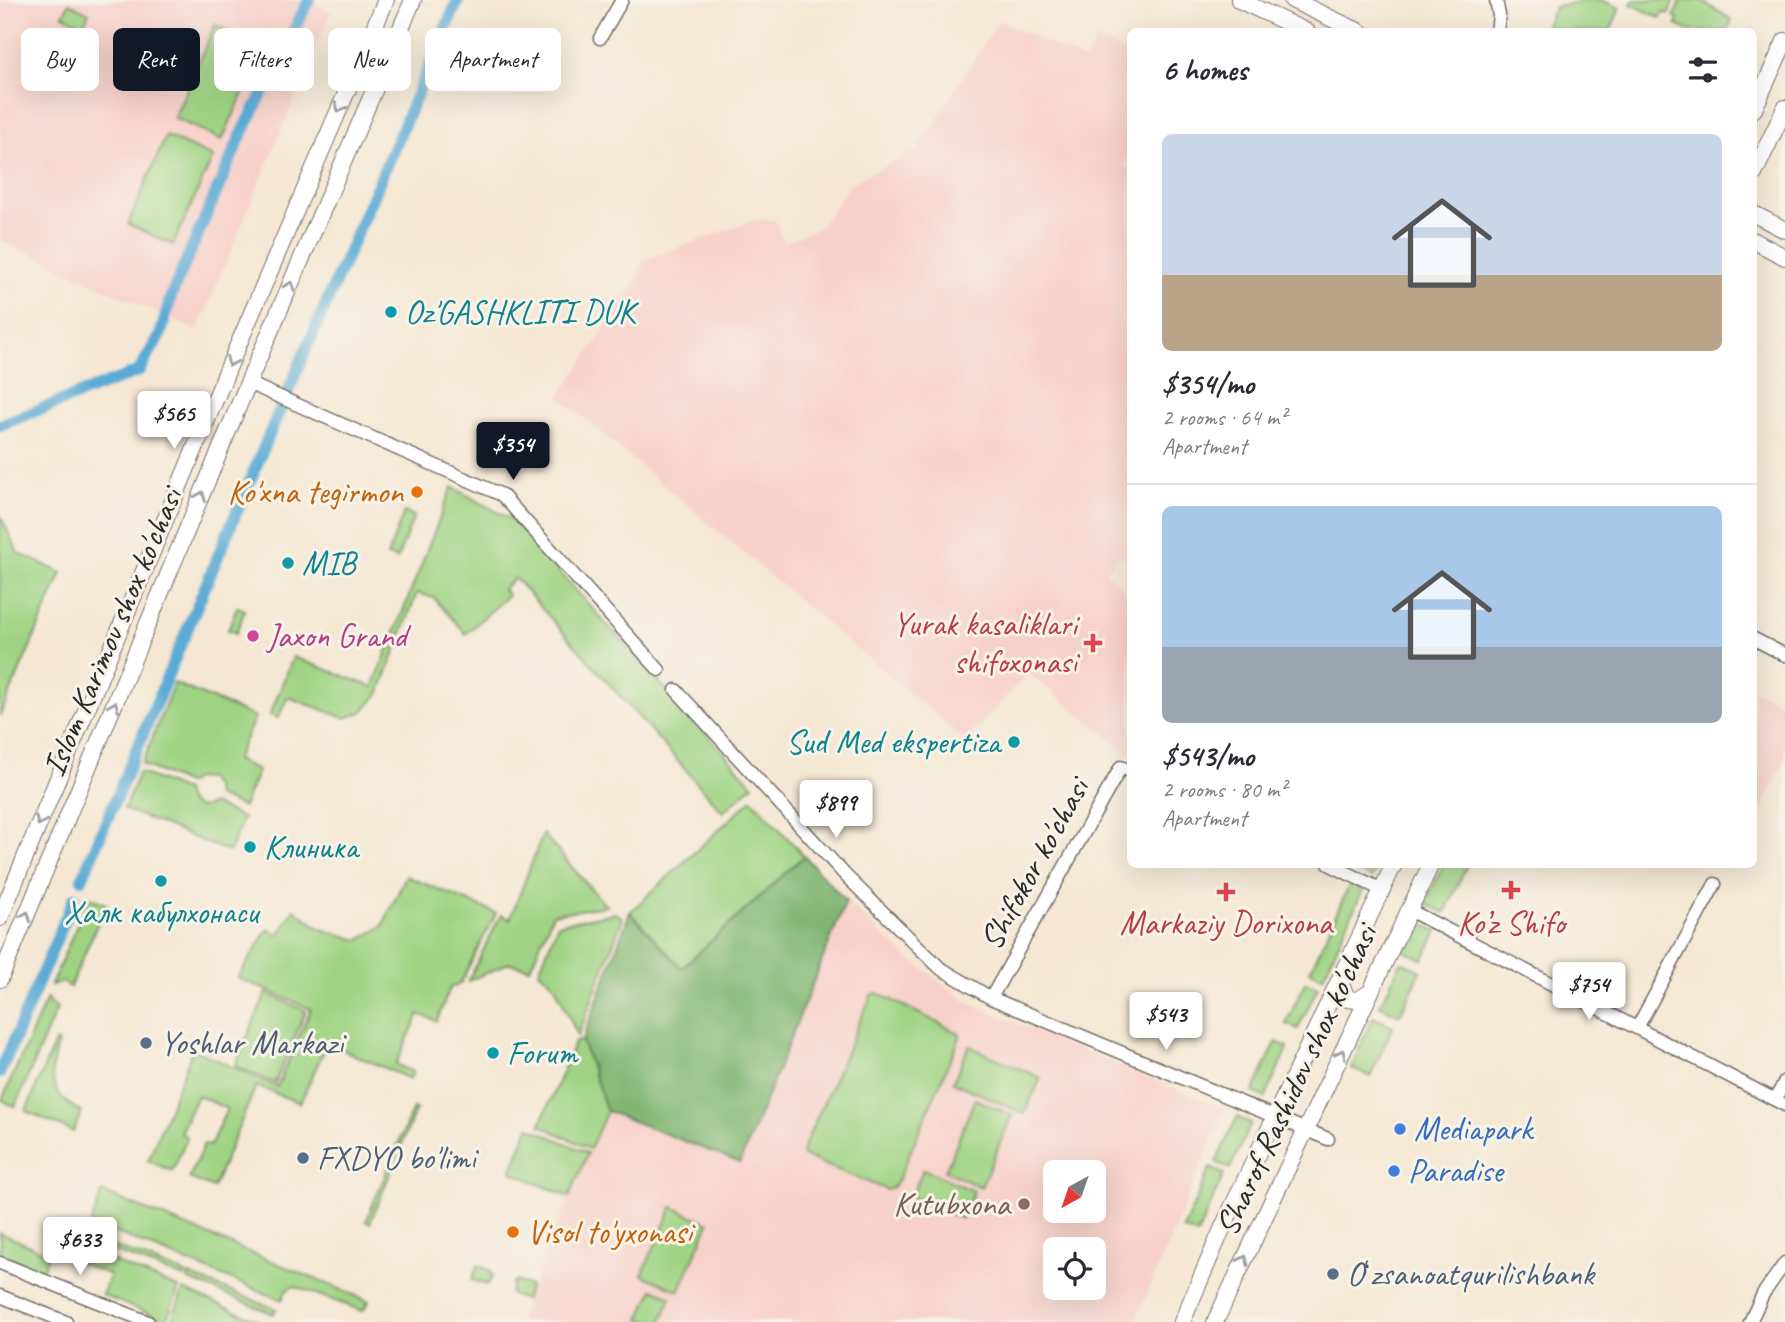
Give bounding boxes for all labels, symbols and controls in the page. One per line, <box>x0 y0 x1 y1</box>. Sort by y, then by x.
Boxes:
chip: Buy <box>21 28 99 91</box>
chip: Rent <box>113 28 200 91</box>
chip: Filters <box>214 28 314 91</box>
chip: New <box>328 28 411 91</box>
chip: Apartment <box>425 28 561 91</box>
text: 6 homes <box>1162 51 1247 89</box>
icon: filters <box>1684 51 1722 89</box>
one-way arrow <box>335 101 349 113</box>
icon: home <box>1379 180 1505 306</box>
one-way arrow <box>282 281 296 293</box>
place label: Oz'GASHKLITI DUK <box>405 291 640 333</box>
marker: Oz'GASHKLITI DUK <box>383 304 399 320</box>
one-way arrow <box>225 355 239 367</box>
text: $354/mo <box>1162 365 1254 403</box>
pin: $565 <box>133 392 215 451</box>
text: $565 <box>153 399 195 428</box>
text: 2 rooms · 64 m² <box>1162 403 1286 432</box>
pin: $354 <box>472 422 554 482</box>
text: $354 <box>492 430 534 459</box>
text: Apartment <box>1162 432 1247 461</box>
place label: Ko'xna tegirmon <box>228 471 404 513</box>
street label: Islom Karimov shox ko'chasi <box>32 478 193 782</box>
marker: Ko'xna tegirmon <box>409 484 425 500</box>
one-way arrow <box>193 490 207 502</box>
place label: MIB <box>302 542 358 584</box>
icon: home <box>1379 552 1505 678</box>
marker: MIB <box>280 555 296 571</box>
place label: Yurak kasaliklari shifoxonasi <box>893 603 1081 683</box>
place label: Jaxon Grand <box>265 615 412 657</box>
marker: Jaxon Grand <box>245 628 261 644</box>
marker: Yurak kasaliklari shifoxonasi <box>1083 633 1103 653</box>
one-way arrow <box>106 700 120 713</box>
place label: Sud Med ekspertiza <box>786 721 1002 763</box>
marker: Sud Med ekspertiza <box>1006 734 1022 750</box>
text: $543/mo <box>1162 737 1254 775</box>
street label: Shifokor ko'chasi <box>970 768 1100 957</box>
text: 2 rooms · 80 m² <box>1162 775 1286 804</box>
pin: $899 <box>795 780 877 840</box>
text: $899 <box>816 788 856 817</box>
text: Apartment <box>1162 804 1247 833</box>
one-way arrow <box>34 813 48 826</box>
place label: Клиника <box>264 826 360 868</box>
marker: Клиника <box>242 839 258 855</box>
marker: Халк кабулхонаси <box>153 873 169 889</box>
marker: Ko’z Shifo <box>1501 880 1521 900</box>
marker: Markaziy Dorixona <box>1218 884 1234 900</box>
place label: Халк кабулхонаси <box>64 891 261 933</box>
place label: Markaziy Dorixona <box>1120 902 1335 944</box>
place label: Ko’z Shifo <box>1457 902 1568 944</box>
one-way arrow <box>18 910 32 922</box>
street label: Sharof Rashidov shox ko'chasi <box>1206 915 1388 1242</box>
pin: $754 <box>1548 962 1630 1022</box>
text: $754 <box>1569 970 1609 999</box>
pin: $543 <box>1125 992 1207 1052</box>
text: $543 <box>1145 1000 1187 1029</box>
place label: Yoshlar Markazi <box>160 1022 347 1064</box>
place label: Forum <box>507 1032 579 1074</box>
marker: Yoshlar Markazi <box>138 1035 154 1051</box>
marker: Forum <box>485 1045 501 1061</box>
one-way arrow <box>1333 1049 1347 1062</box>
place label: Mediapark <box>1414 1108 1535 1150</box>
marker: Mediapark <box>1392 1121 1408 1137</box>
place label: FXDYO bo'limi <box>317 1137 479 1179</box>
marker: FXDYO bo'limi <box>295 1150 311 1166</box>
place label: Paradise <box>1408 1150 1505 1192</box>
north arrow <box>1043 1160 1106 1223</box>
map controls <box>1043 1160 1106 1300</box>
marker: Paradise <box>1386 1163 1402 1179</box>
place label: Kutubxona <box>894 1183 1013 1225</box>
marker: Kutubxona <box>1016 1196 1032 1212</box>
place label: Visol to'yxonasi <box>527 1211 696 1253</box>
pin: $633 <box>39 1218 121 1277</box>
marker: Visol to'yxonasi <box>505 1224 521 1240</box>
text: $633 <box>59 1225 101 1254</box>
button: locate <box>1043 1237 1106 1300</box>
place label: Oʻzsanoatqurilishbank <box>1347 1253 1596 1295</box>
one-way arrow <box>1235 1255 1249 1267</box>
marker: Oʻzsanoatqurilishbank <box>1325 1266 1341 1282</box>

